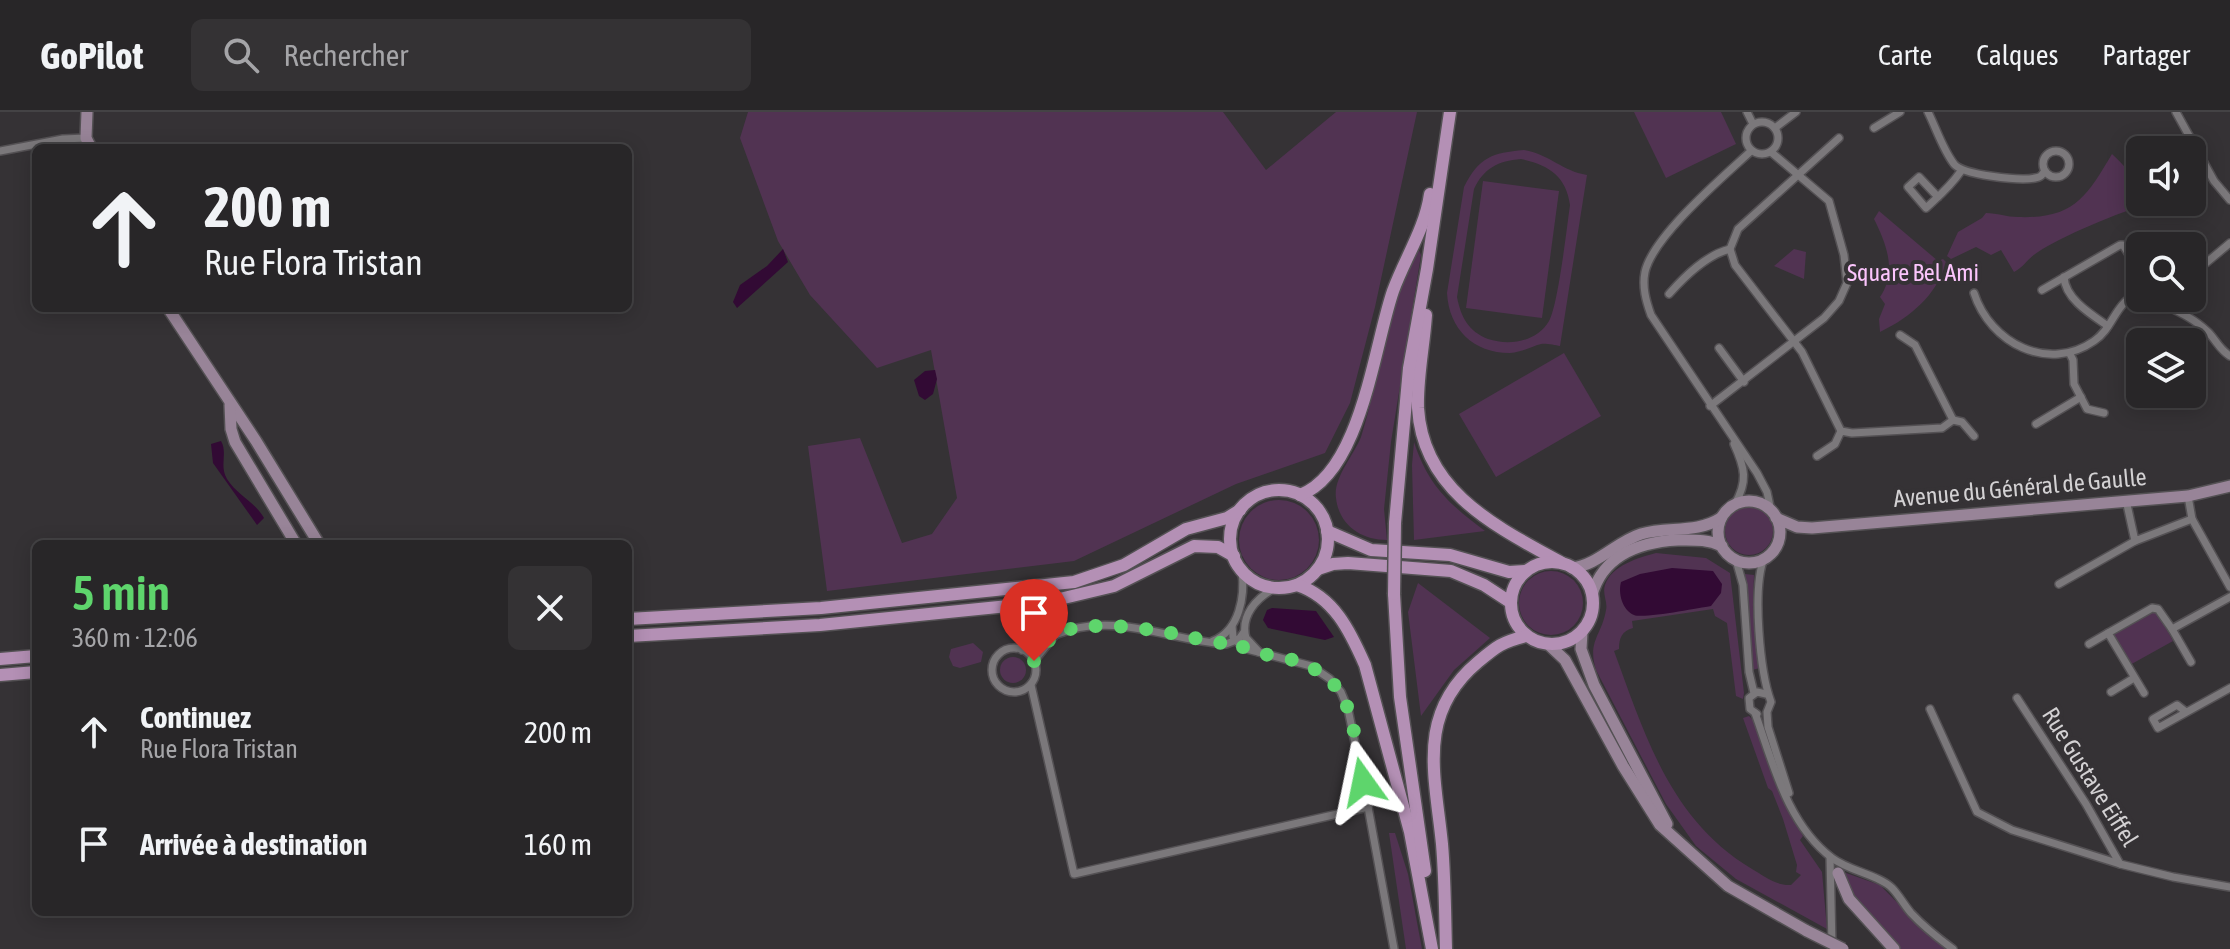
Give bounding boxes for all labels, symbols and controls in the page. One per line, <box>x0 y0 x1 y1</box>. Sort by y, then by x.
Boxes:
search box <box>191 19 751 91</box>
icon: search <box>219 33 263 77</box>
text: GoPilot <box>40 34 143 77</box>
text: Rechercher <box>283 38 408 72</box>
text: Carte <box>1878 39 1932 71</box>
text: Calques <box>1976 39 2058 71</box>
text: Partager <box>2102 39 2190 71</box>
map controls <box>2126 136 2206 408</box>
button: sound <box>2126 136 2206 216</box>
text: 200 m <box>204 175 331 239</box>
icon: ahead <box>72 176 176 280</box>
button: search <box>2126 232 2206 312</box>
text: Rue Flora Tristan <box>204 241 423 283</box>
park label: Square Bel Ami <box>1847 259 1979 286</box>
button: layers <box>2126 328 2206 408</box>
street label: Avenue du Général de Gaulle <box>1892 463 2148 512</box>
text: 5 min <box>72 565 170 620</box>
button: close <box>508 566 592 650</box>
pin <box>1000 579 1068 661</box>
icon: arrive <box>1012 591 1056 635</box>
text: 360 m · 12:06 <box>72 623 198 653</box>
text: Continuez <box>140 700 251 734</box>
street label: Rue Gustave Eiffel <box>2037 702 2144 852</box>
icon: ahead <box>72 710 116 754</box>
text: 200 m <box>524 715 592 749</box>
text: Rue Flora Tristan <box>140 734 298 764</box>
position arrow <box>1321 740 1405 824</box>
icon: arrive <box>72 822 116 866</box>
text: Arrivée à destination <box>140 827 367 861</box>
text: 160 m <box>524 827 592 861</box>

